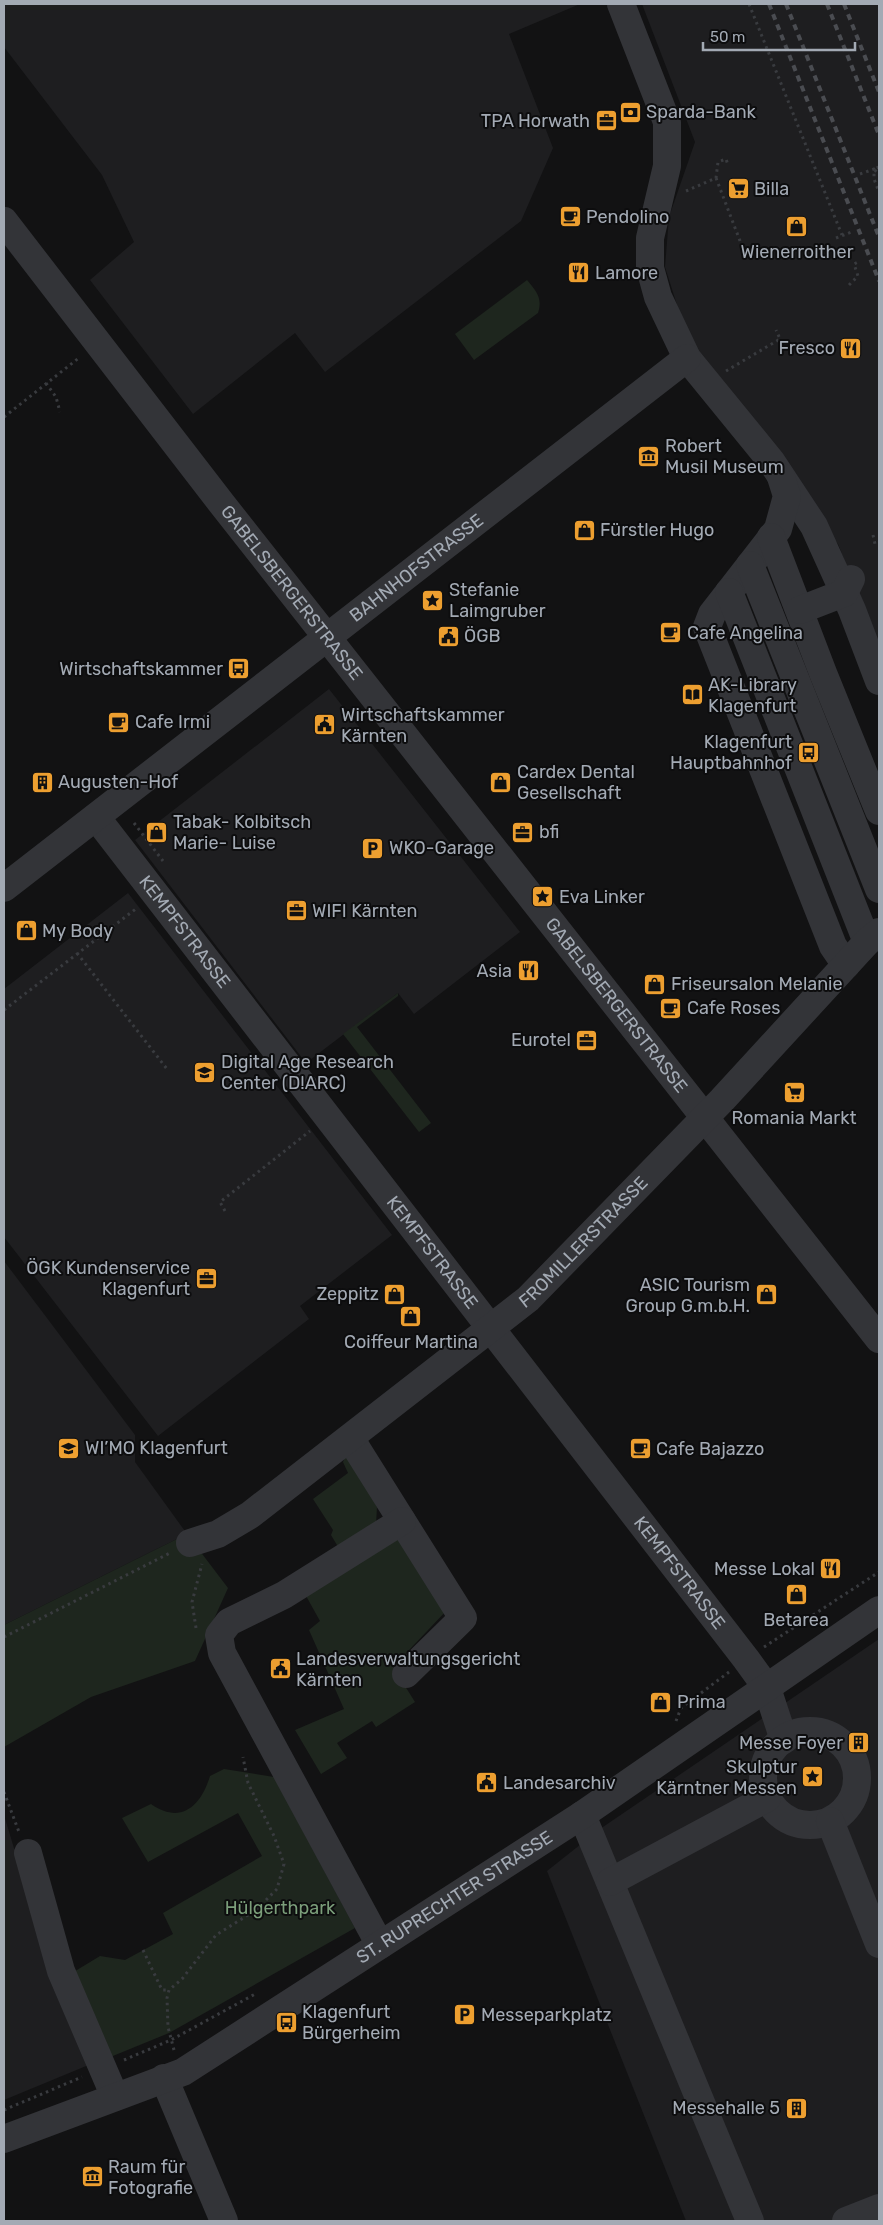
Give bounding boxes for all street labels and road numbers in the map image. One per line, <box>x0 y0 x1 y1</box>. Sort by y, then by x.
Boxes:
street label: GABELSBERGERSTRASSE <box>216 501 367 685</box>
street label: BAHNHOFSTRASSE <box>345 509 488 627</box>
street label: KEMPFSTRASSE <box>134 871 235 993</box>
street label: GABELSBERGERSTRASSE <box>541 913 692 1097</box>
street label: FROMILLERSTRASSE <box>515 1172 652 1313</box>
street label: KEMPFSTRASSE <box>382 1192 483 1313</box>
street label: KEMPFSTRASSE <box>629 1512 730 1634</box>
street label: ST. RUPRECHTER STRASSE <box>352 1826 557 1968</box>

